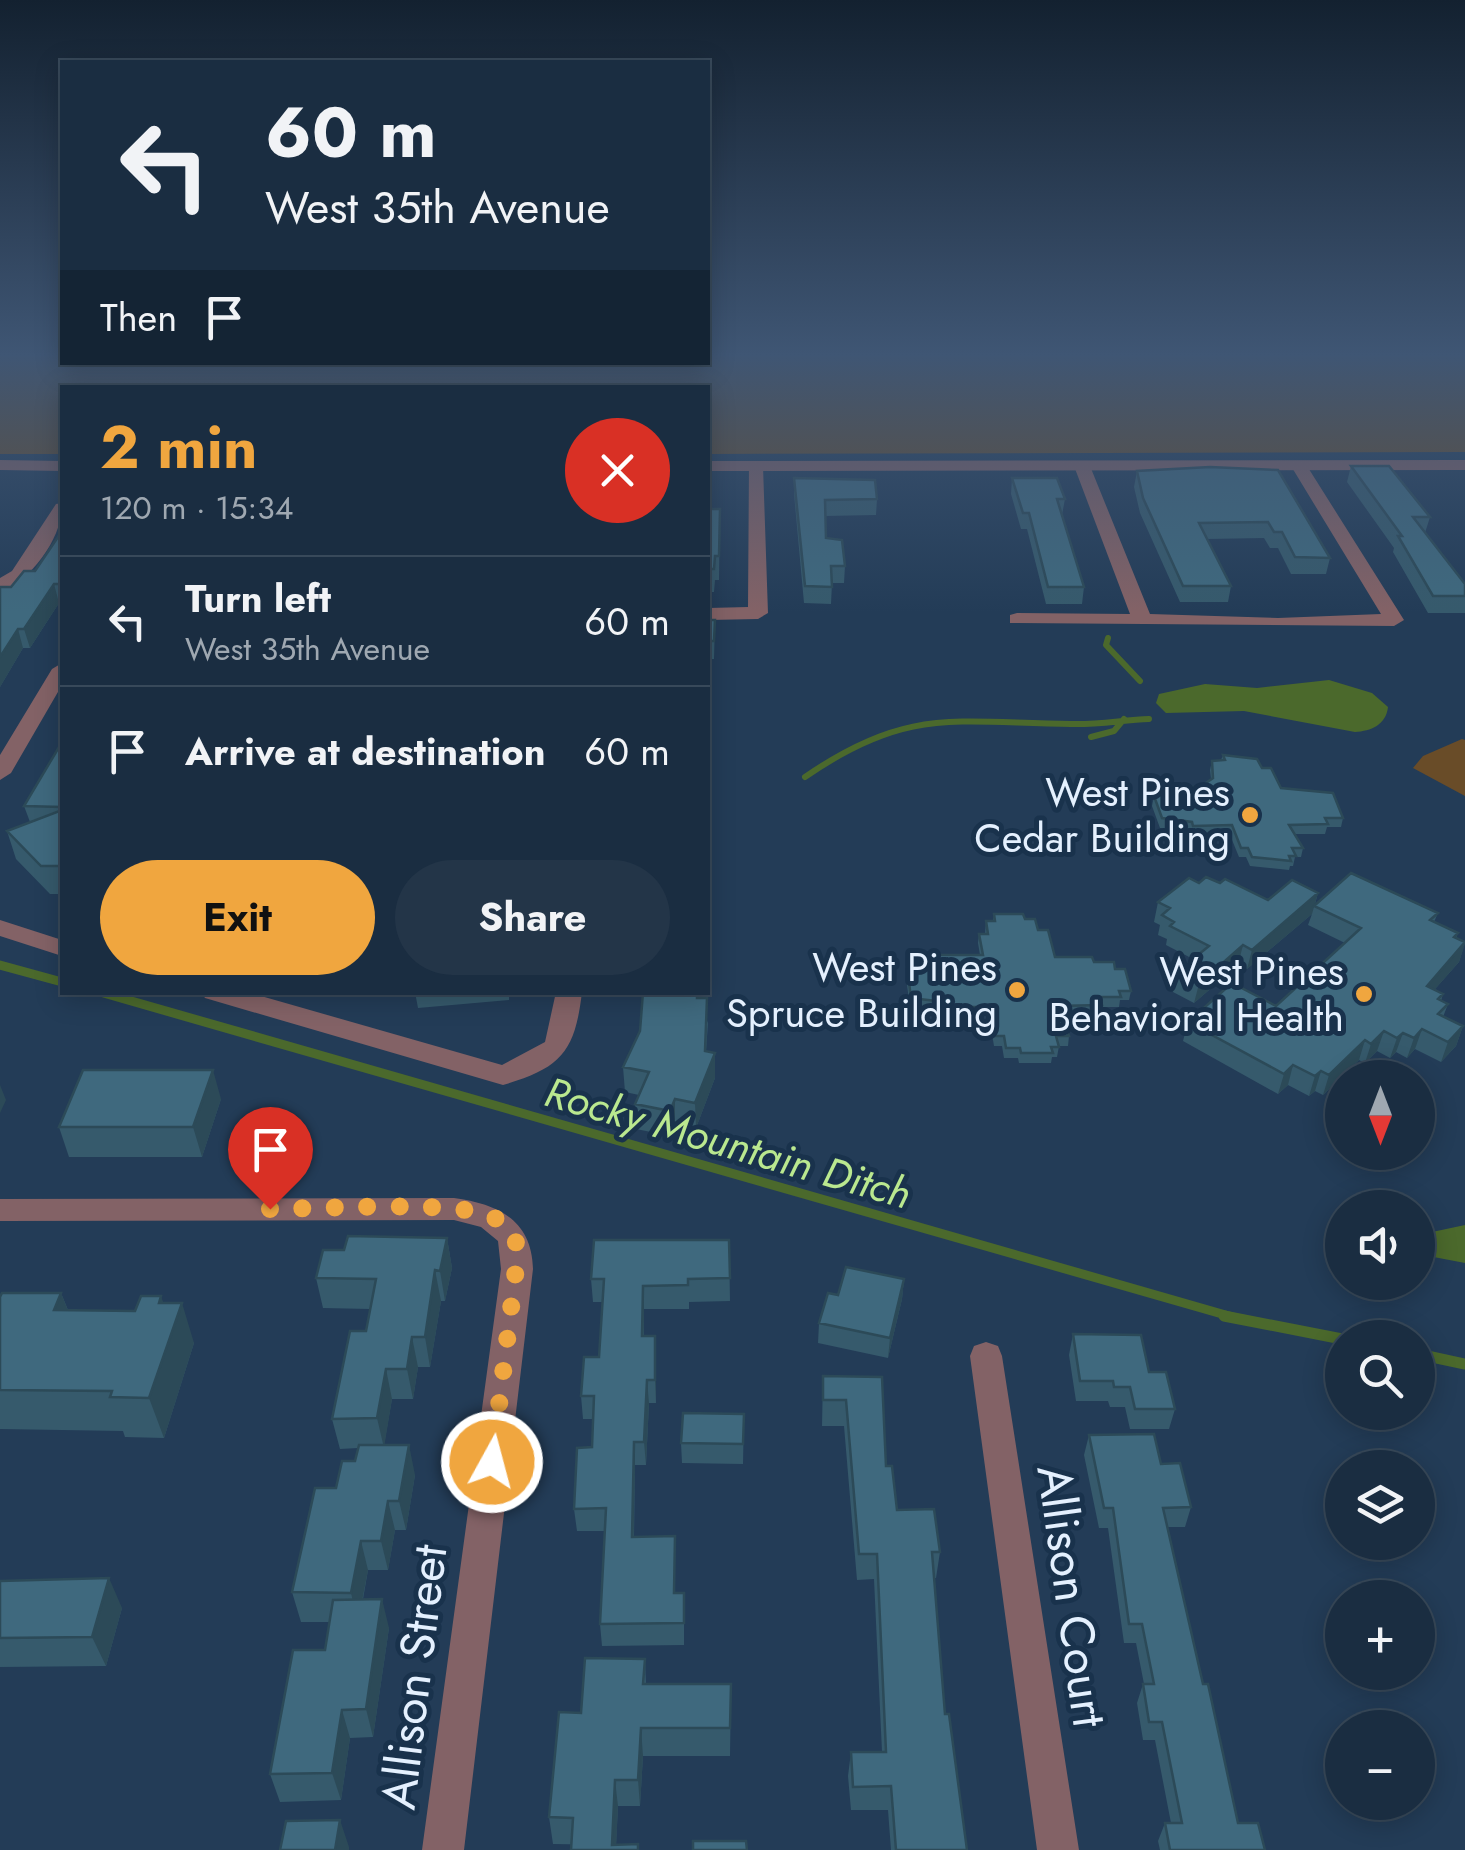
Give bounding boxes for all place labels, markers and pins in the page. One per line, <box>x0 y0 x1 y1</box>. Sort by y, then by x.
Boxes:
place label: West Pines Cedar Building <box>974 763 1230 867</box>
marker: West Pines Cedar Building <box>1239 804 1261 826</box>
place label: West Pines Spruce Building <box>726 938 997 1042</box>
place label: West Pines Behavioral Health <box>1049 942 1344 1046</box>
marker: West Pines Spruce Building <box>1006 979 1028 1001</box>
marker: West Pines Behavioral Health <box>1353 983 1375 1005</box>
pin <box>228 1107 313 1210</box>

